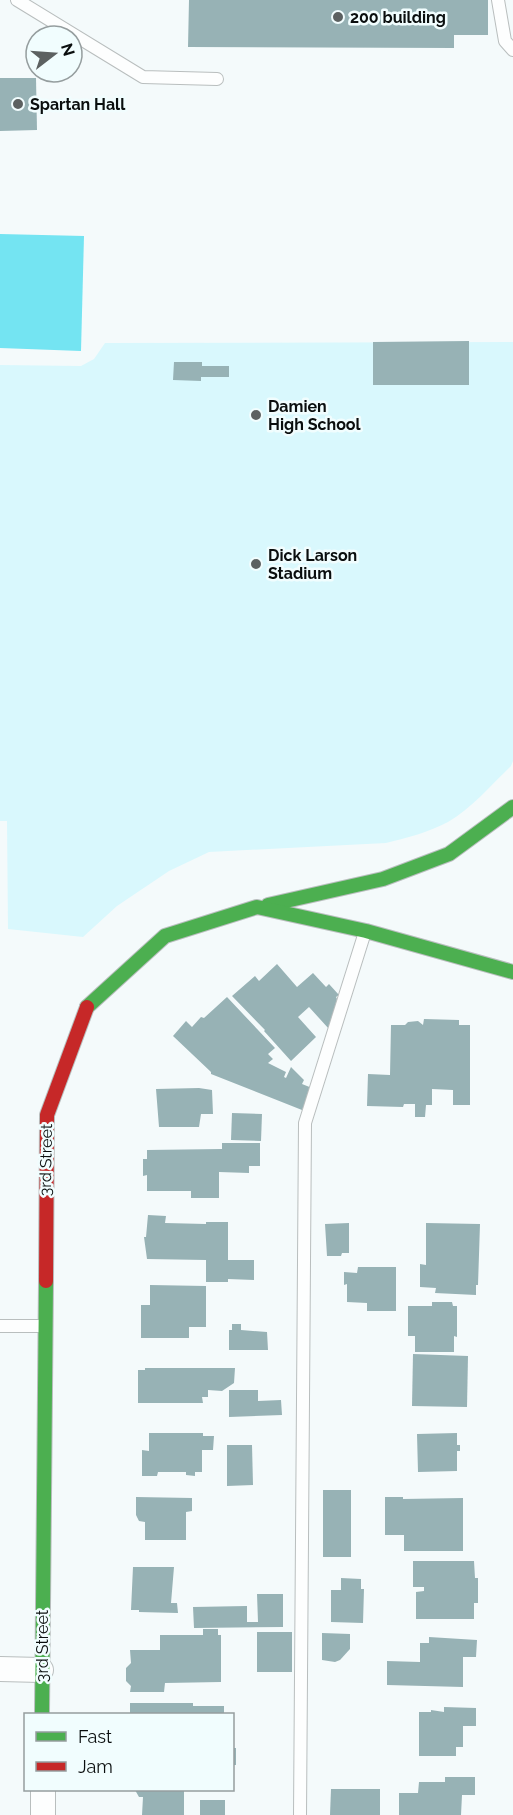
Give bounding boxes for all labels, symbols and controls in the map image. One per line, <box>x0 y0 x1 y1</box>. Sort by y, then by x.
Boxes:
place label: 200 building <box>350 8 446 27</box>
marker: 200 building <box>331 10 345 24</box>
north arrow <box>24 24 84 84</box>
text: N <box>57 41 79 58</box>
place label: Spartan Hall <box>30 95 126 114</box>
marker: Spartan Hall <box>11 97 25 111</box>
place label: Damien High School <box>268 397 362 434</box>
marker: Damien High School <box>249 408 263 422</box>
place label: Dick Larson Stadium <box>268 546 357 583</box>
marker: Dick Larson Stadium <box>249 557 263 571</box>
street label: 3rd Street <box>36 1123 56 1196</box>
street label: 3rd Street <box>33 1609 52 1682</box>
legend <box>24 1713 234 1791</box>
text: Fast <box>78 1726 112 1747</box>
text: Jam <box>78 1756 113 1777</box>

